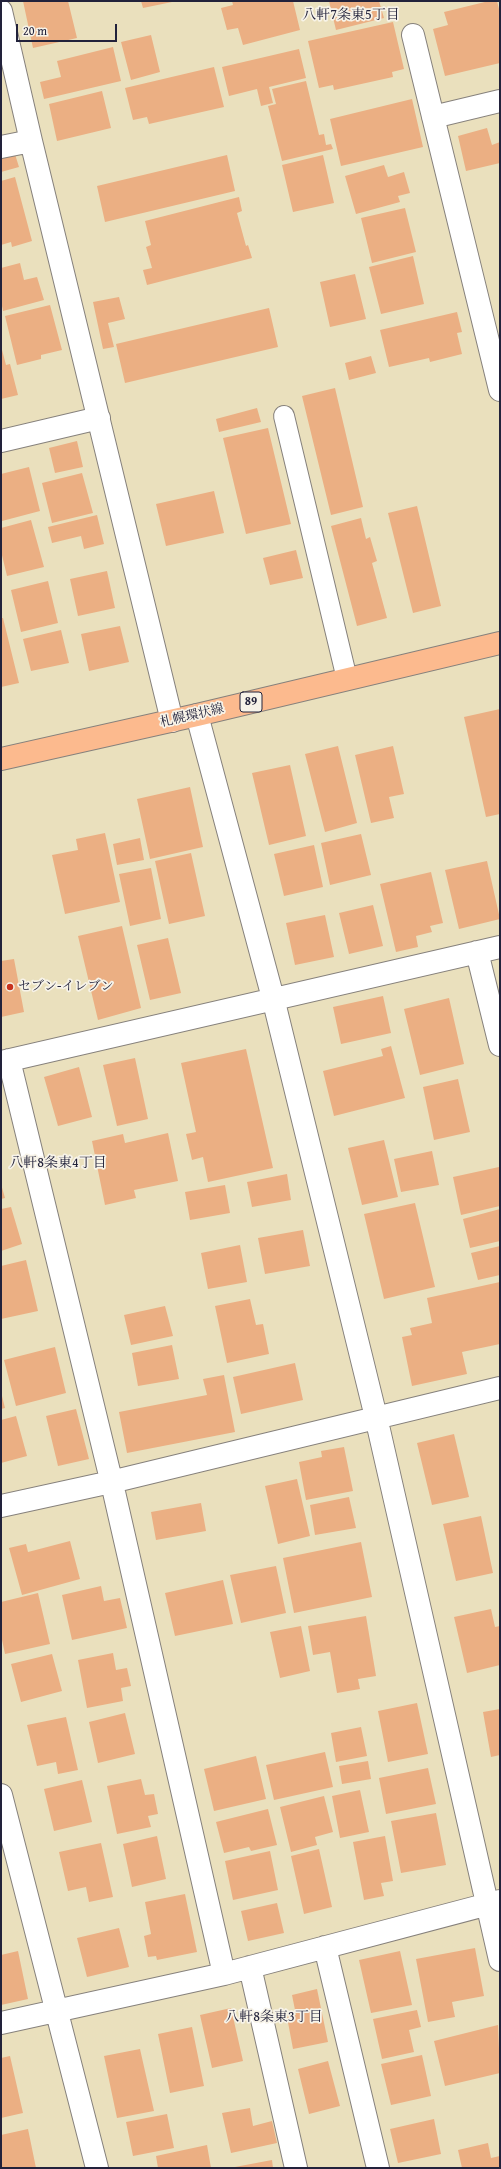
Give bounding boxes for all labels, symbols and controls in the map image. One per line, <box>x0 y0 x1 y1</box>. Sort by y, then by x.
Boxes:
district label: 八軒7条東5丁目 <box>302 7 400 23</box>
scale bar <box>18 16 119 42</box>
text: 20 m <box>23 22 47 39</box>
road number: 89 <box>240 692 262 712</box>
street label: 札幌環状線 <box>159 701 225 731</box>
place label: セブン-イレブン <box>18 979 113 995</box>
marker: セブン-イレブン <box>5 982 15 992</box>
district label: 八軒8条東4丁目 <box>9 1155 107 1171</box>
district label: 八軒8条東3丁目 <box>225 2009 323 2025</box>

